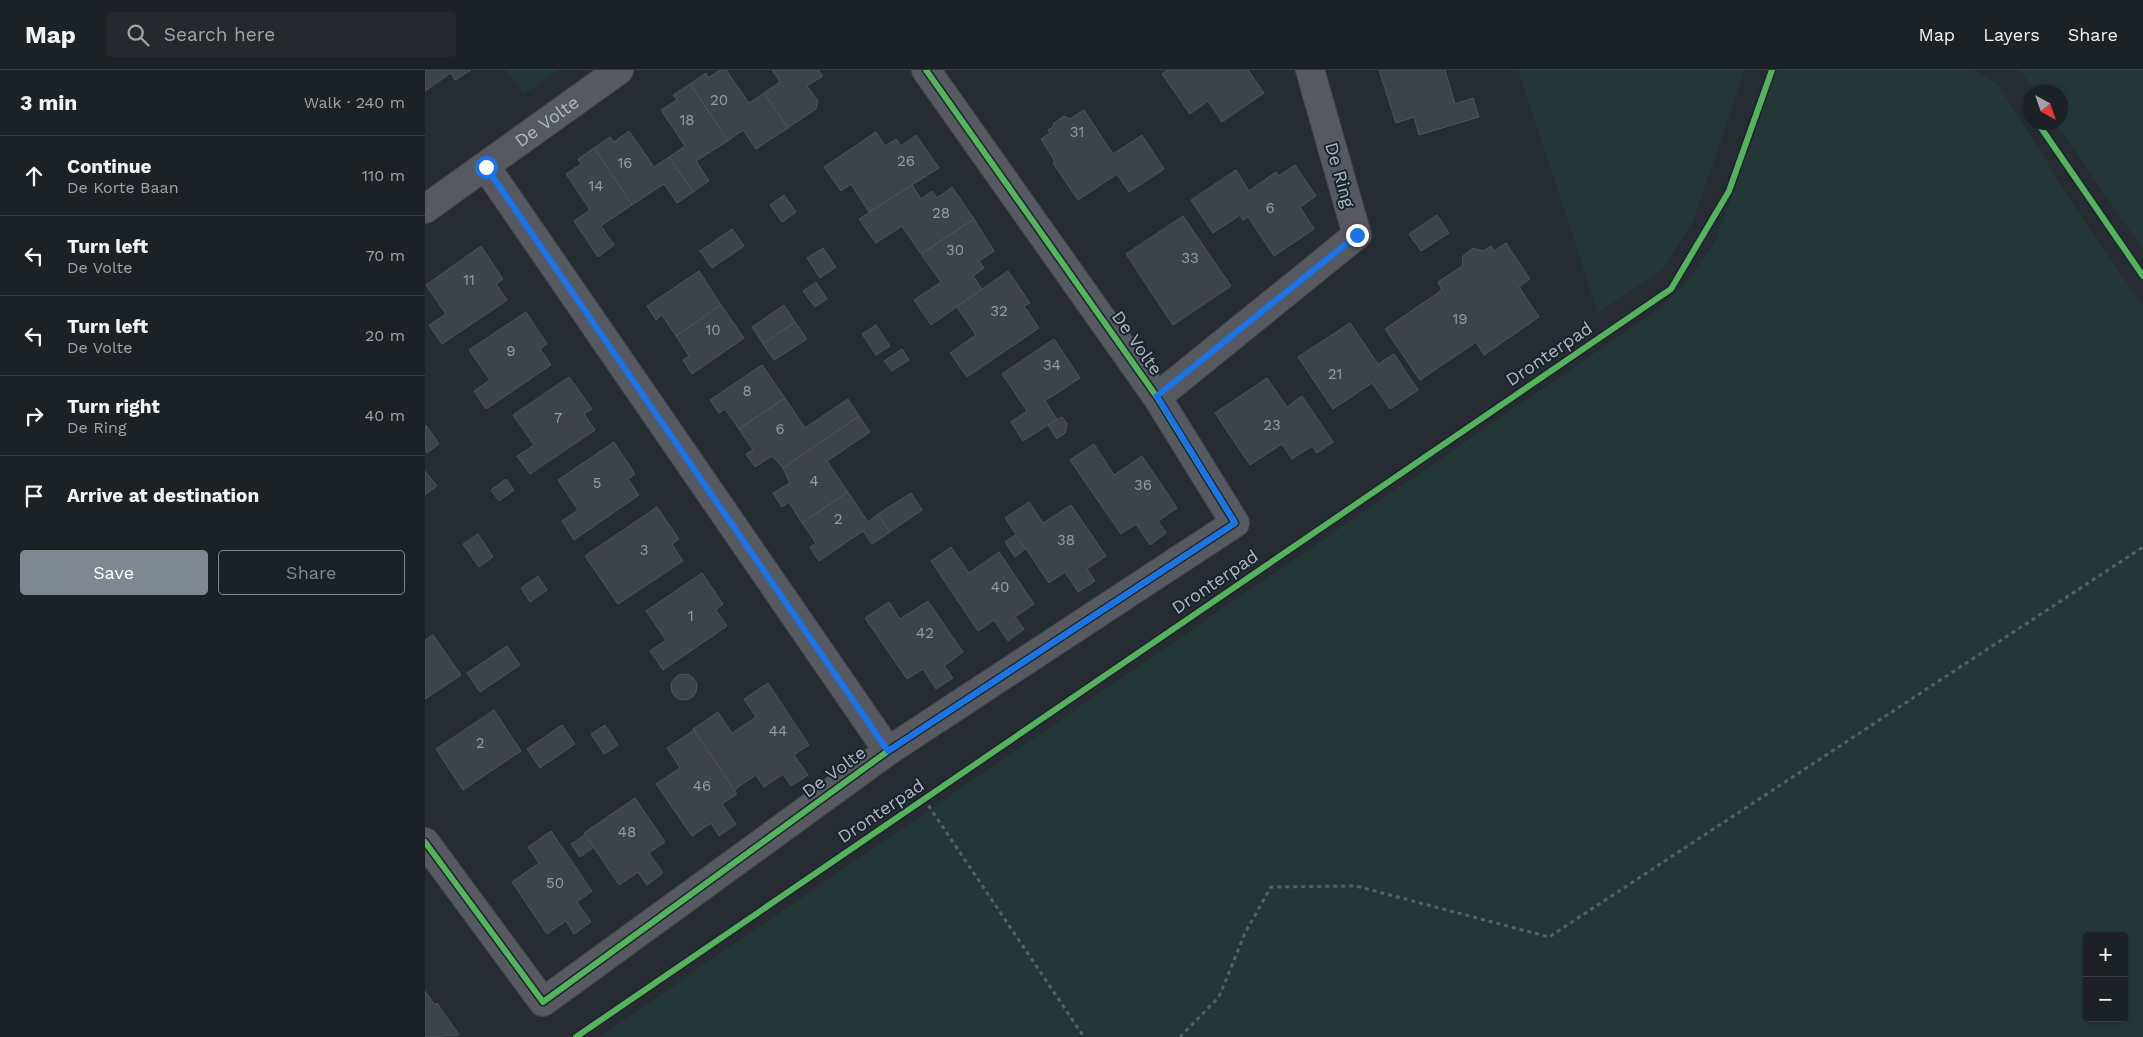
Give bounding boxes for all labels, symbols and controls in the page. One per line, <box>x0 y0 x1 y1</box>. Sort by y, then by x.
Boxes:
search box <box>106 12 456 57</box>
text: Map <box>25 21 76 49</box>
icon: search <box>124 21 152 49</box>
text: Search here <box>164 23 275 46</box>
text: Map <box>1918 24 1955 45</box>
text: Layers <box>1983 24 2040 45</box>
text: Share <box>2068 24 2118 45</box>
north arrow <box>2023 85 2068 130</box>
text: 3 min <box>20 90 77 115</box>
street label: De Volte <box>511 91 583 151</box>
house number: 20 <box>710 91 728 109</box>
text: Walk · 240 m <box>304 93 405 112</box>
house number: 18 <box>679 111 695 129</box>
house number: 31 <box>1070 123 1084 141</box>
street label: De Ring <box>1321 140 1360 210</box>
house number: 26 <box>897 152 915 170</box>
house number: 16 <box>618 154 632 172</box>
text: Continue <box>67 155 151 178</box>
route start <box>475 156 498 179</box>
icon: ahead <box>20 162 48 190</box>
text: 110 m <box>362 166 405 185</box>
house number: 14 <box>588 177 604 195</box>
text: De Korte Baan <box>67 178 179 197</box>
house number: 6 <box>1265 199 1275 217</box>
house number: 28 <box>932 204 950 222</box>
route end <box>1346 224 1369 247</box>
text: Turn left <box>67 235 148 258</box>
house number: 30 <box>946 241 964 259</box>
icon: left <box>20 242 48 270</box>
text: 70 m <box>366 246 405 265</box>
house number: 33 <box>1181 249 1199 267</box>
text: De Volte <box>67 258 132 277</box>
house number: 11 <box>463 271 475 289</box>
house number: 32 <box>990 302 1008 320</box>
street label: De Volte <box>1108 307 1167 379</box>
house number: 19 <box>1452 310 1468 328</box>
text: Turn left <box>67 315 148 338</box>
street label: Dronterpad <box>1501 317 1596 390</box>
house number: 10 <box>705 321 721 339</box>
icon: left <box>20 322 48 350</box>
text: 20 m <box>365 326 405 345</box>
text: De Volte <box>67 338 132 357</box>
house number: 9 <box>506 342 516 360</box>
house number: 34 <box>1043 356 1061 374</box>
house number: 21 <box>1328 365 1342 383</box>
house number: 8 <box>742 382 752 400</box>
text: Turn right <box>67 395 160 418</box>
icon: right <box>20 402 48 430</box>
text: 40 m <box>365 406 405 425</box>
house number: 7 <box>554 409 562 427</box>
house number: 23 <box>1263 416 1281 434</box>
text: De Ring <box>67 418 126 437</box>
house number: 6 <box>775 420 785 438</box>
house number: 4 <box>809 472 819 490</box>
house number: 5 <box>593 474 601 492</box>
house number: 36 <box>1134 476 1152 494</box>
icon: arrive <box>20 482 48 510</box>
text: Arrive at destination <box>67 484 259 507</box>
house number: 2 <box>834 510 842 528</box>
house number: 38 <box>1057 531 1075 549</box>
house number: 3 <box>640 541 648 559</box>
street label: Dronterpad <box>1167 545 1262 618</box>
button: Save <box>20 550 208 595</box>
button: Share <box>218 550 405 595</box>
house number: 40 <box>991 578 1009 596</box>
house number: 1 <box>688 607 694 625</box>
house number: 42 <box>916 624 934 642</box>
house number: 44 <box>769 722 787 740</box>
house number: 2 <box>476 734 484 752</box>
street label: De Volte <box>798 741 870 802</box>
street label: Dronterpad <box>833 774 928 847</box>
house number: 46 <box>693 777 711 795</box>
house number: 48 <box>618 823 636 841</box>
house number: 50 <box>546 874 564 892</box>
map controls <box>2083 932 2128 1022</box>
button: + <box>2083 932 2128 977</box>
button: − <box>2083 977 2128 1022</box>

